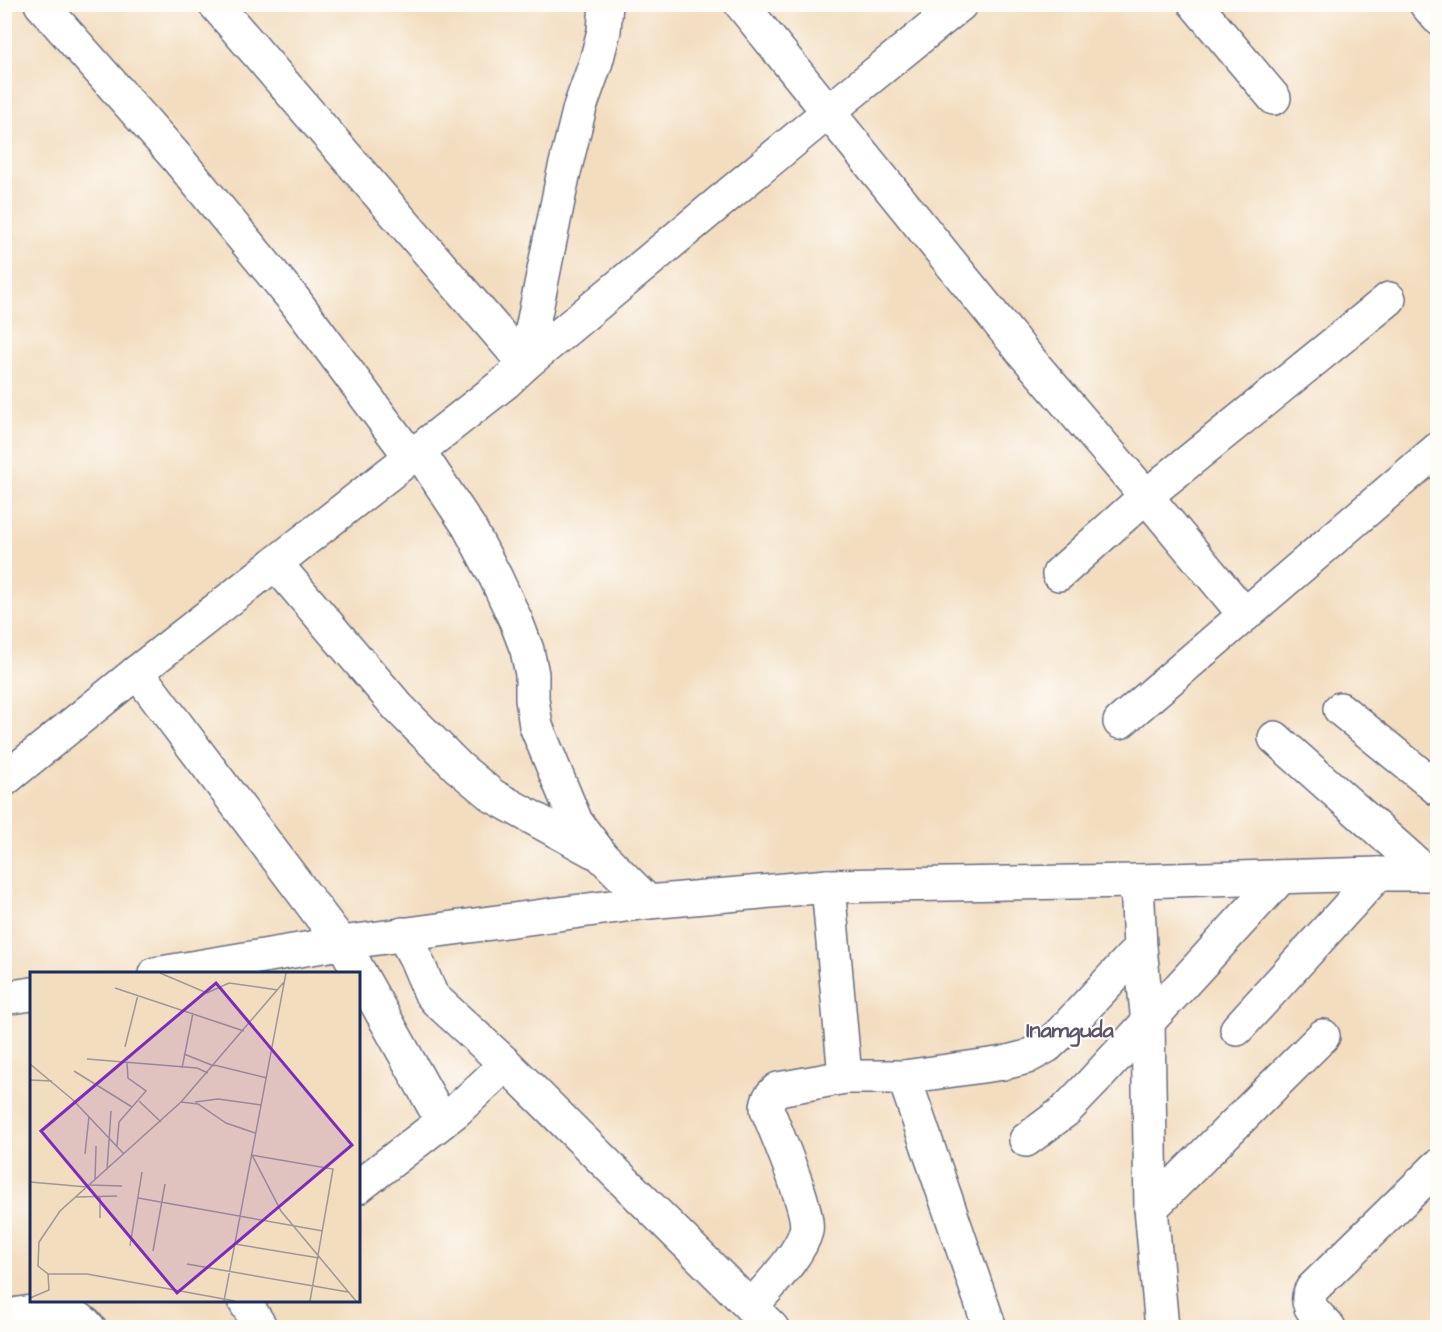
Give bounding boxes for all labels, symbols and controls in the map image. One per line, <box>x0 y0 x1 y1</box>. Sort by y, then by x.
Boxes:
inset map <box>30 972 360 1302</box>
district label: Inamguda <box>1026 1015 1115 1047</box>

